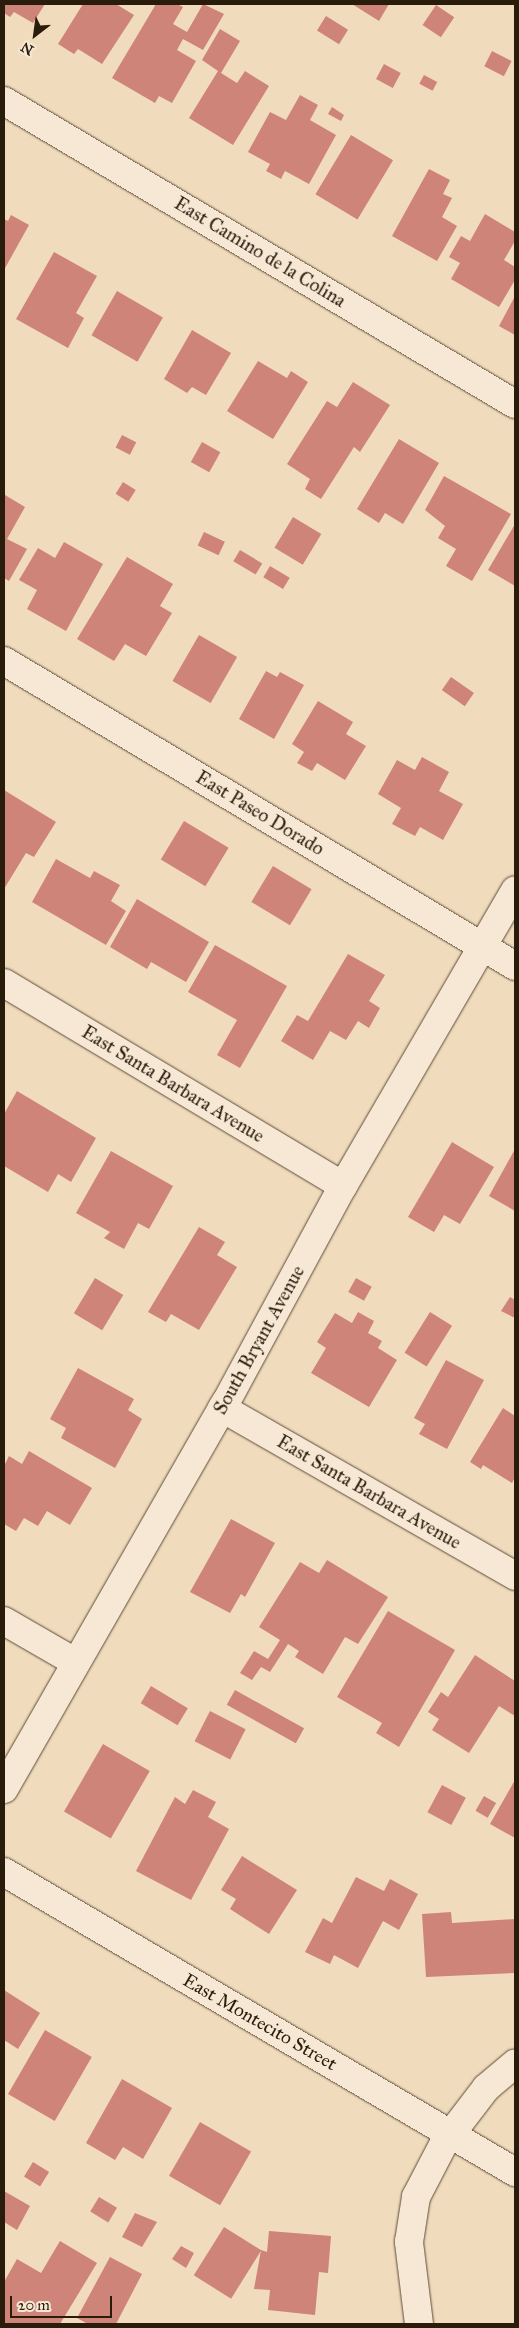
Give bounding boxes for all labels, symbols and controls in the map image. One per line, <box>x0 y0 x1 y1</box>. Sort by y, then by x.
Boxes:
north arrow <box>10 10 60 60</box>
text: N <box>18 38 37 59</box>
street label: East Camino de la Colina <box>170 192 350 312</box>
street label: East Paseo Dorado <box>192 766 328 860</box>
street label: East Santa Barbara Avenue <box>78 1021 268 1147</box>
street label: South Bryant Avenue <box>209 1262 309 1418</box>
street label: East Santa Barbara Avenue <box>273 1430 465 1554</box>
street label: East Montecito Street <box>179 1969 341 2075</box>
scale bar <box>12 2286 115 2318</box>
text: 20 m <box>18 2296 50 2314</box>

